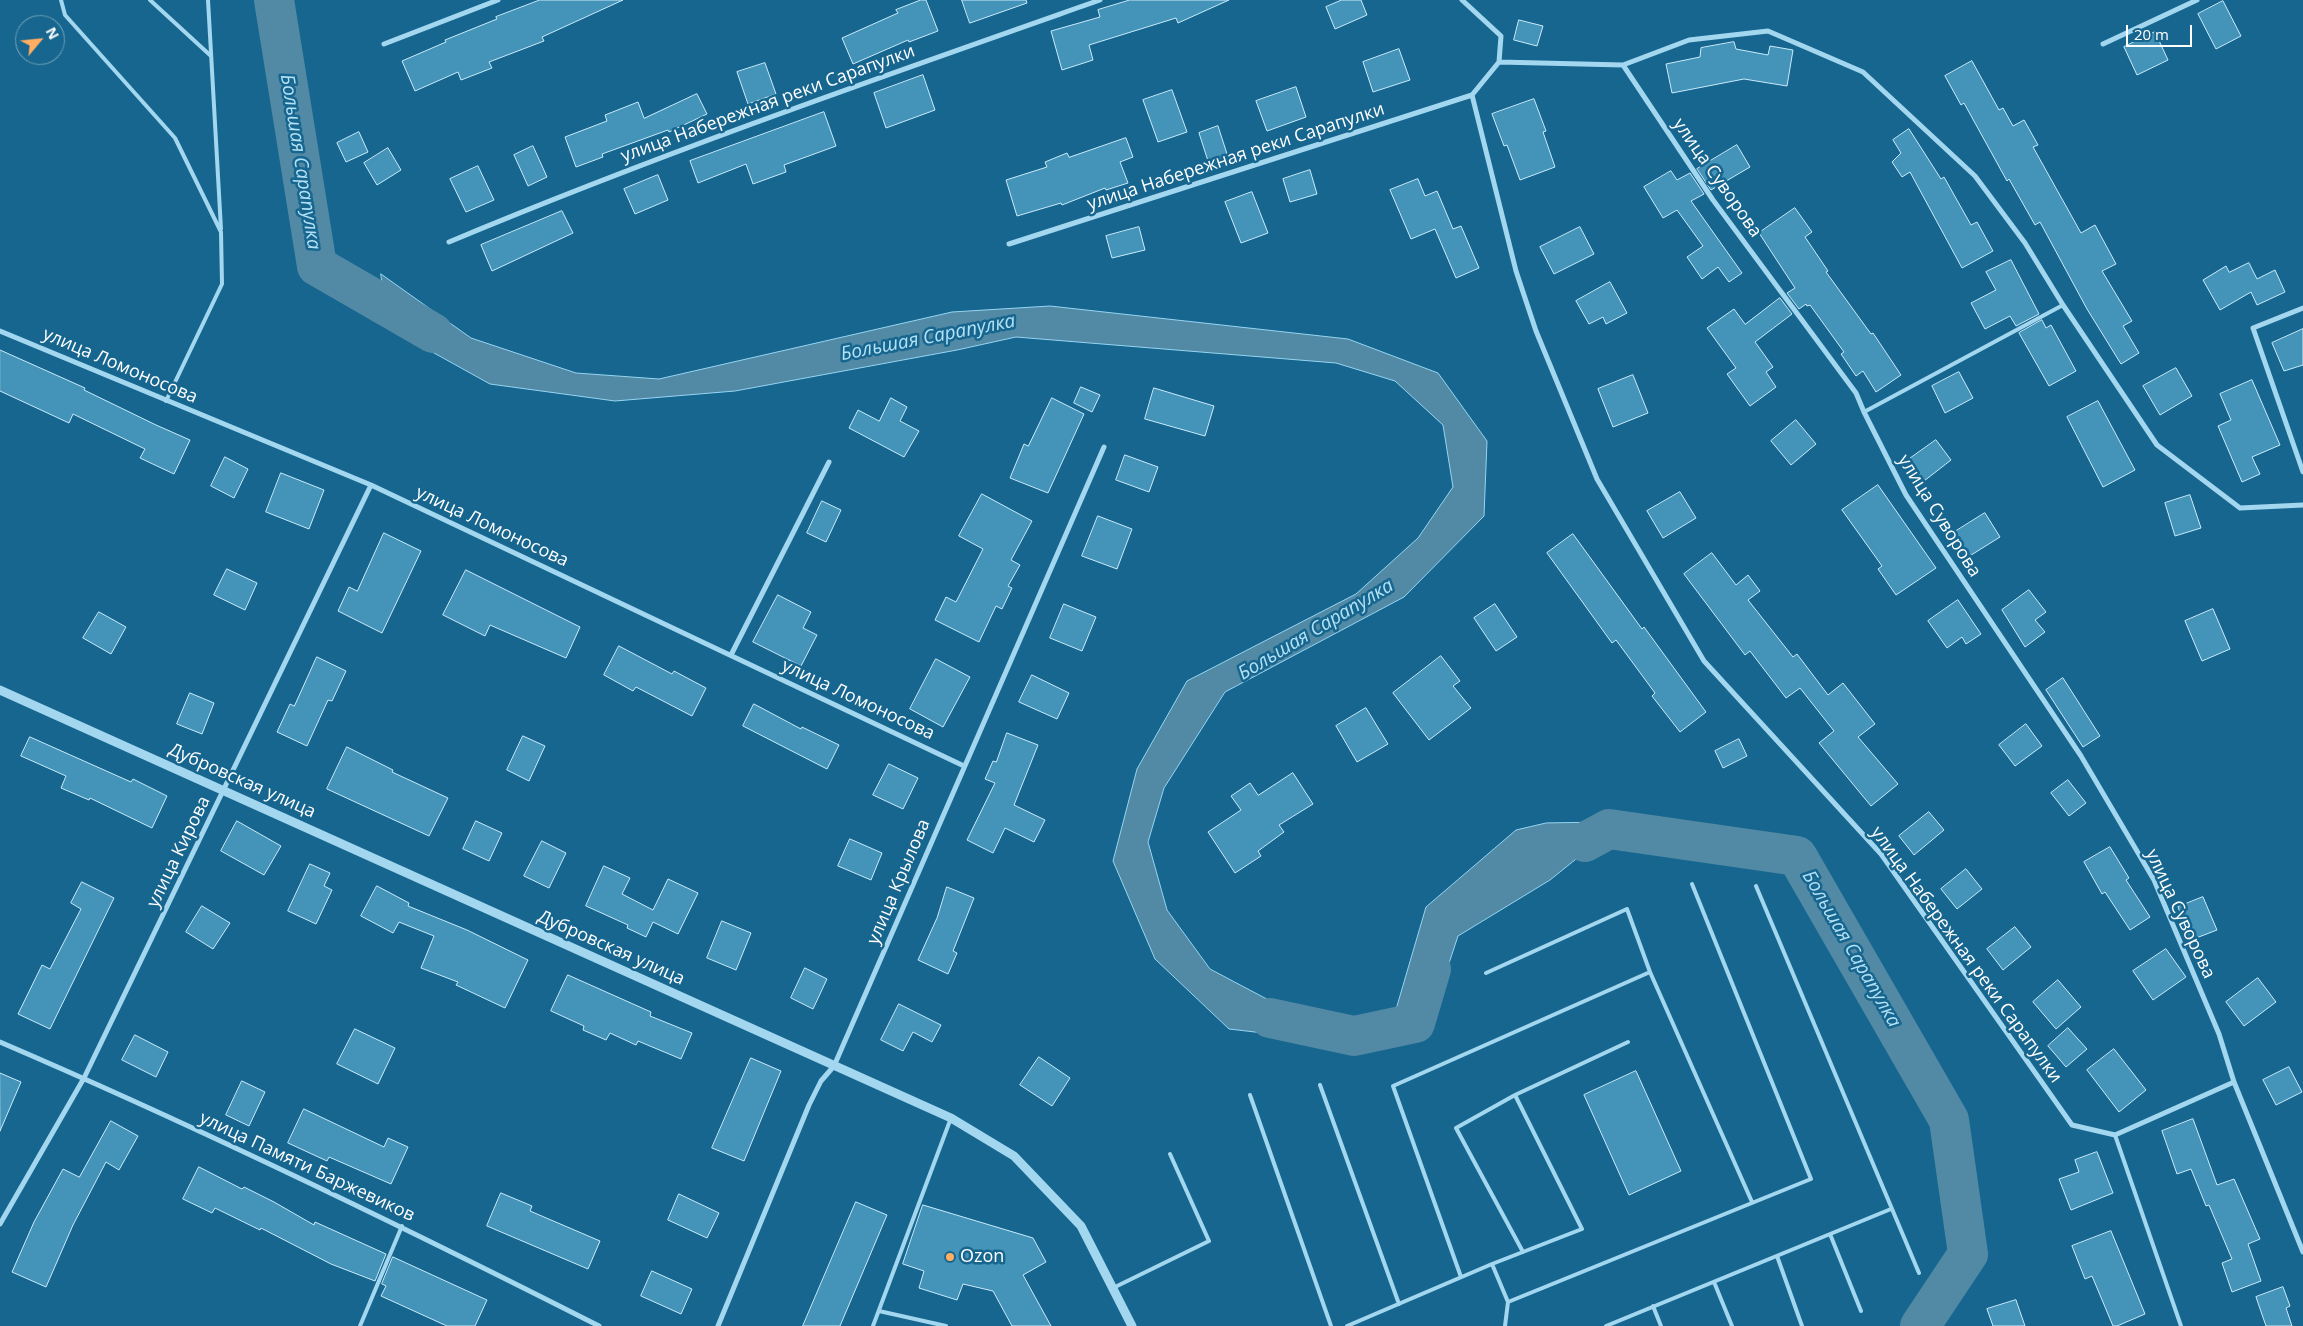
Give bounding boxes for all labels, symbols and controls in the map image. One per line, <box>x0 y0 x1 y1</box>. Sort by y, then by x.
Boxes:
north arrow <box>15 15 65 65</box>
scale bar <box>2128 15 2194 47</box>
text: N <box>42 24 64 43</box>
text: 20 m <box>2134 24 2169 44</box>
street label: улица Набережная реки Сарапулки <box>618 41 918 167</box>
water label: Большая Сарапулка <box>275 73 325 251</box>
street label: улица Набережная реки Сарапулки <box>1085 99 1387 215</box>
street label: улица Суворова <box>1668 114 1766 242</box>
water label: Большая Сарапулка <box>839 310 1017 366</box>
street label: улица Ломоносова <box>39 324 201 408</box>
street label: улица Суворова <box>1893 451 1985 581</box>
street label: улица Ломоносова <box>412 482 572 572</box>
water label: Большая Сарапулка <box>1234 575 1398 685</box>
street label: улица Ломоносова <box>778 655 938 745</box>
street label: Дубровская улица <box>165 739 319 823</box>
street label: улица Кирова <box>143 793 215 911</box>
street label: улица Крылова <box>863 816 935 948</box>
street label: улица Набережная реки Сарапулки <box>1866 823 2066 1087</box>
street label: улица Суворова <box>2141 846 2219 982</box>
water label: Большая Сарапулка <box>1797 867 1905 1031</box>
street label: Дубровская улица <box>534 906 688 990</box>
street label: улица Памяти Баржевиков <box>196 1108 418 1226</box>
place label: Ozon <box>960 1246 1004 1268</box>
marker: Ozon <box>944 1251 956 1263</box>

